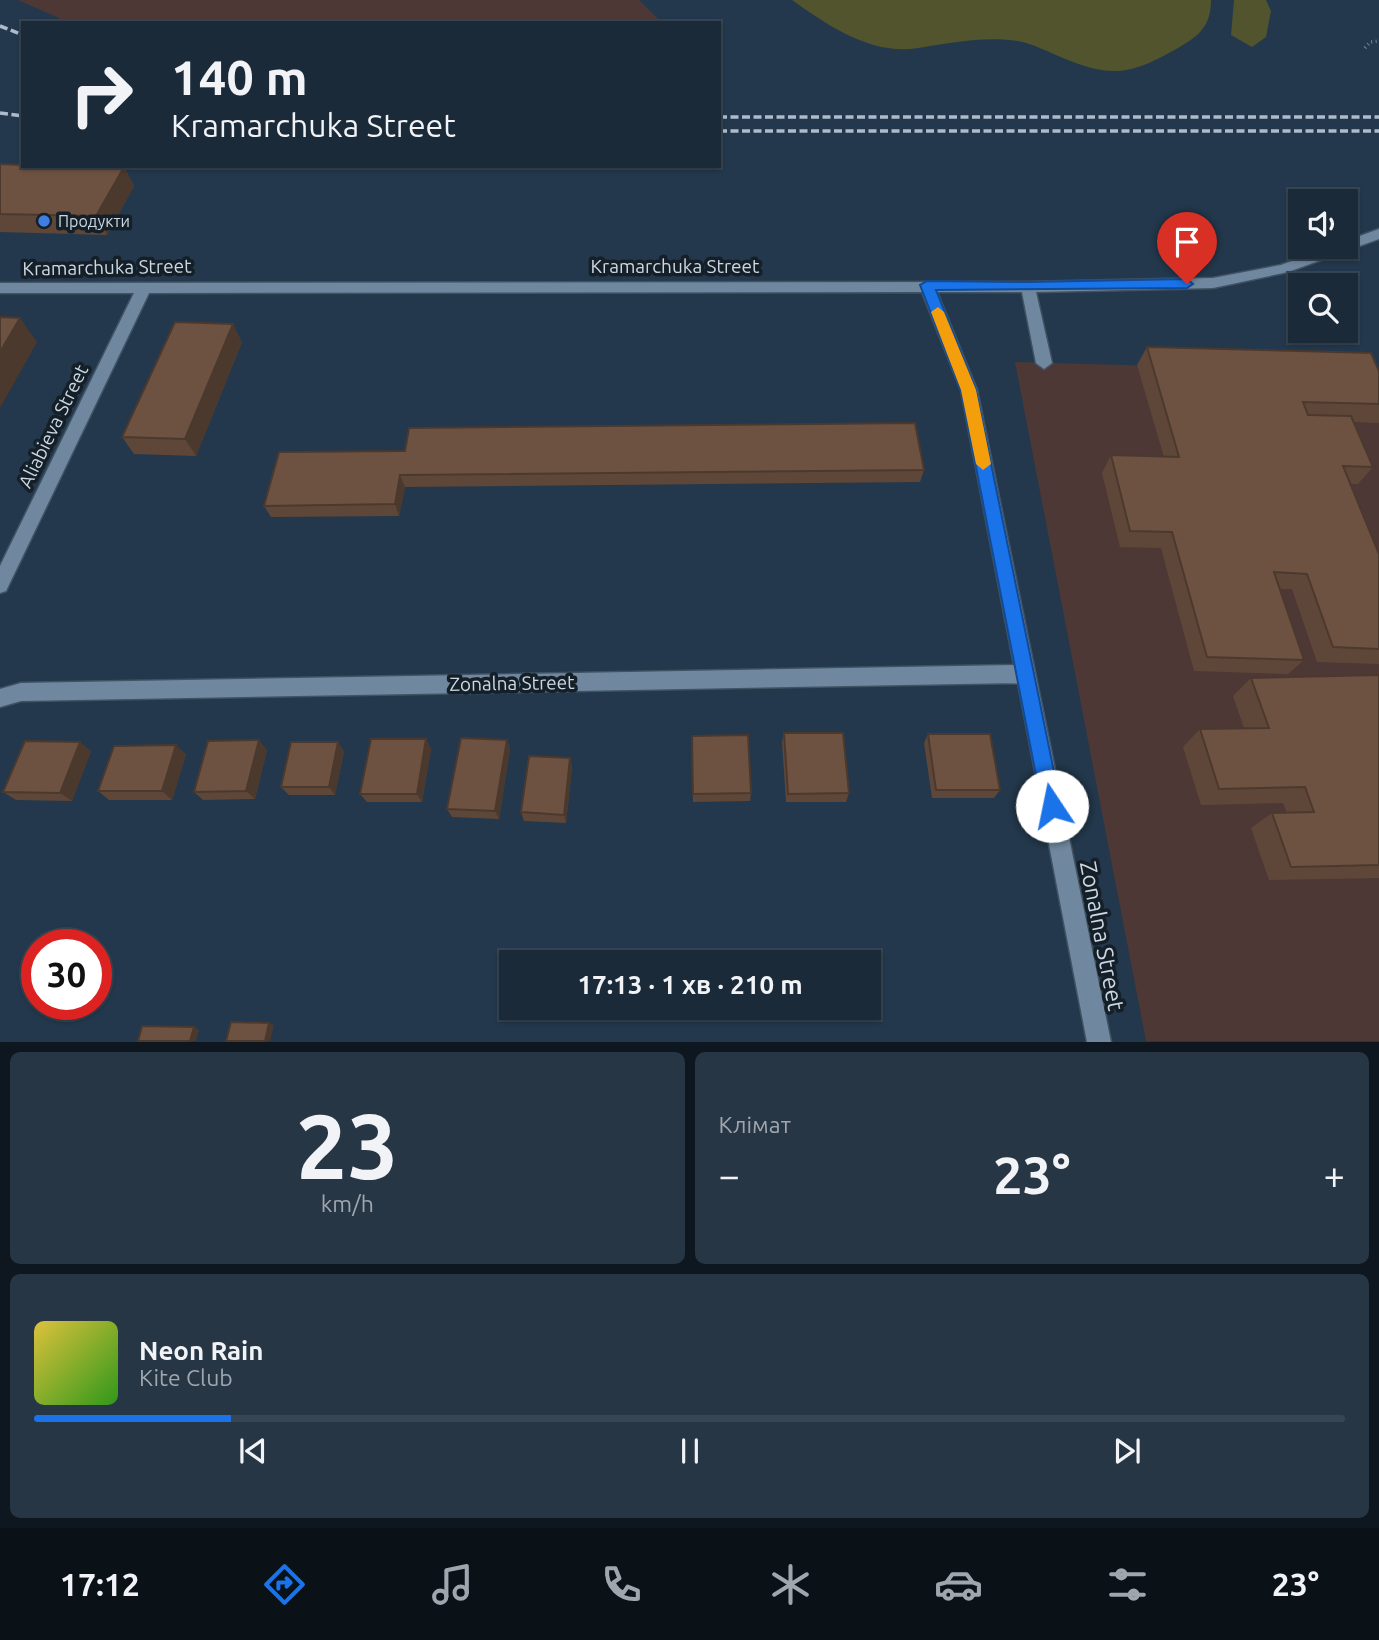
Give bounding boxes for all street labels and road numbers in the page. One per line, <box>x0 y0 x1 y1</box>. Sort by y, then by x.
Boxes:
street label: Kramarchuka Street <box>22 255 192 279</box>
street label: Kramarchuka Street <box>590 255 760 277</box>
street label: Aliabieva Street <box>14 360 93 491</box>
street label: Zonalna Street <box>449 671 575 695</box>
street label: Zonalna Street <box>1076 859 1129 1013</box>

